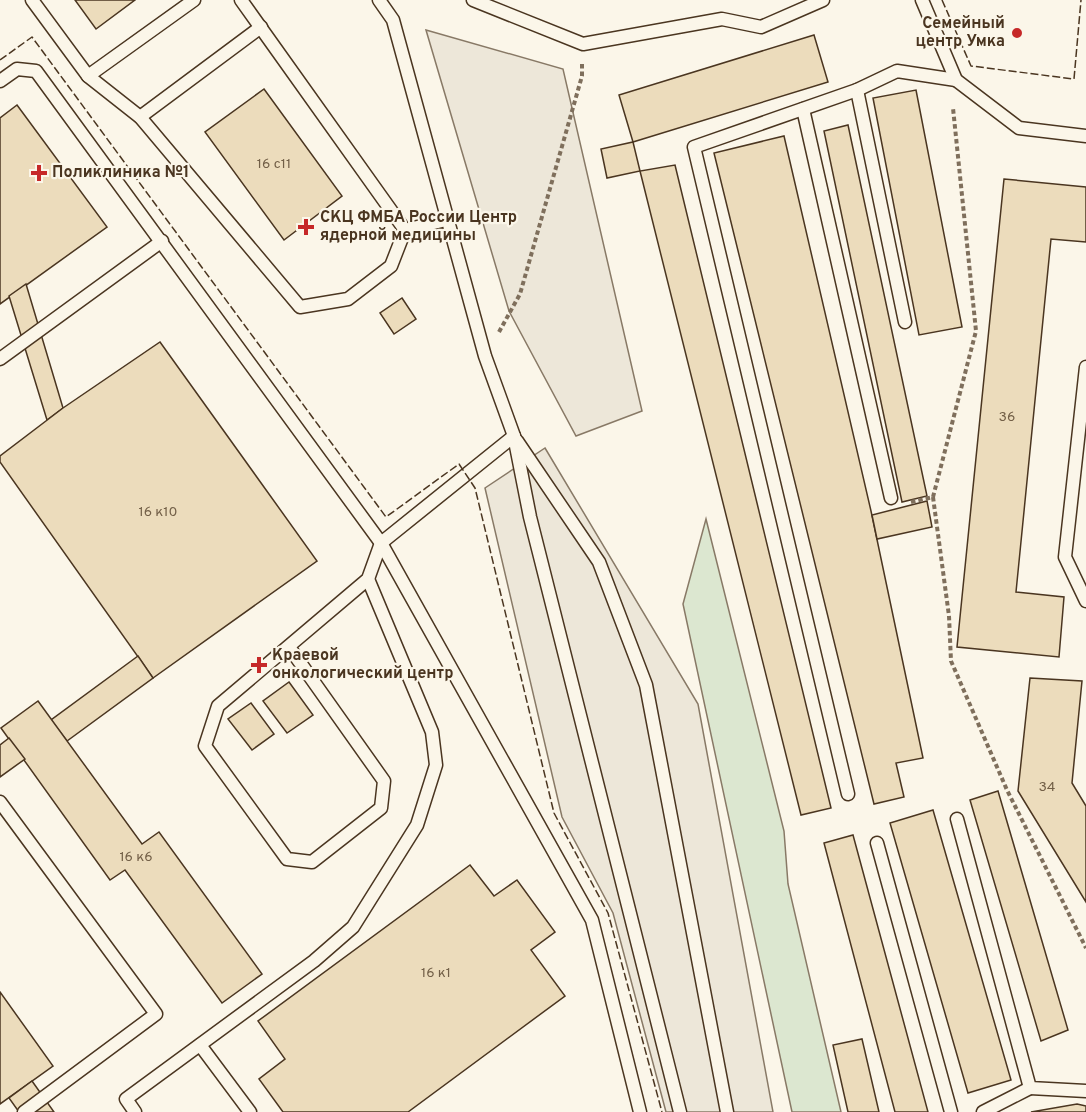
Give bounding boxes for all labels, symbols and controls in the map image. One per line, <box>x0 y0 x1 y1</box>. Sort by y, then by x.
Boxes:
place label: Семейный центр Умка <box>916 14 1005 52</box>
marker: Семейный центр Умка <box>1010 26 1024 40</box>
house number: 16 с11 <box>257 156 291 173</box>
place label: Поликлиника №1 <box>52 163 189 183</box>
marker: Поликлиника №1 <box>30 164 48 182</box>
place label: СКЦ ФМБА России Центр ядерной медицины <box>320 208 517 246</box>
marker: СКЦ ФМБА России Центр ядерной медицины <box>297 218 315 236</box>
house number: 36 <box>999 409 1015 426</box>
house number: 16 к10 <box>138 504 178 521</box>
place label: Краевой онкологический центр <box>272 646 453 684</box>
marker: Краевой онкологический центр <box>250 656 268 674</box>
house number: 34 <box>1038 779 1056 796</box>
house number: 16 к6 <box>119 849 153 866</box>
house number: 16 к1 <box>421 965 451 982</box>

